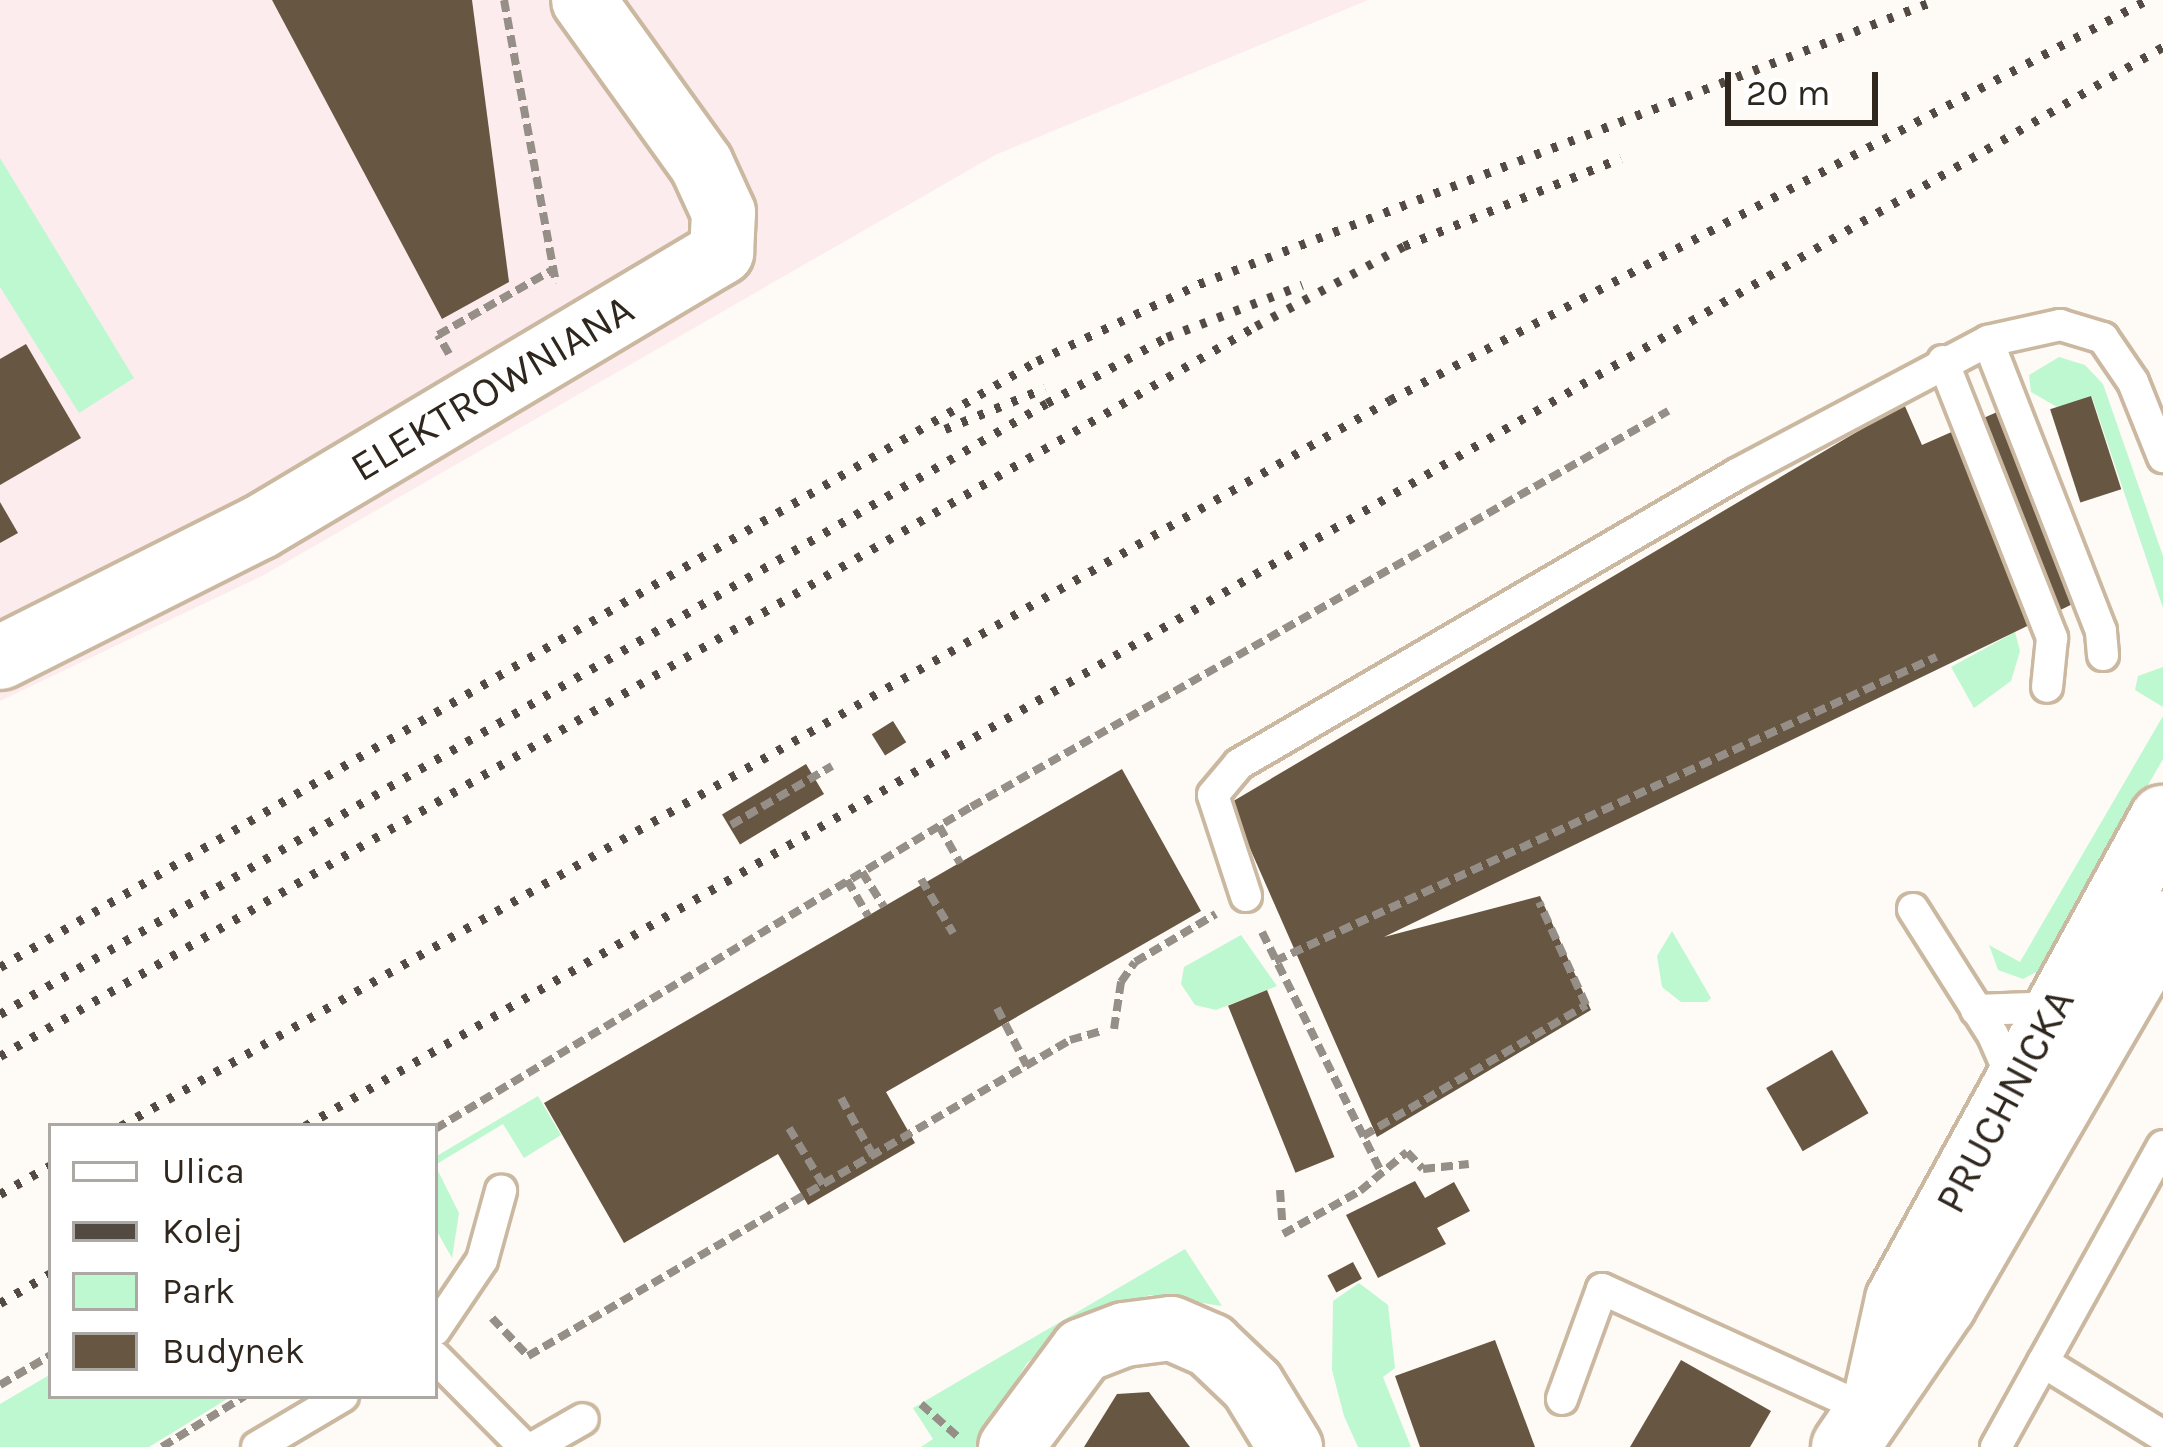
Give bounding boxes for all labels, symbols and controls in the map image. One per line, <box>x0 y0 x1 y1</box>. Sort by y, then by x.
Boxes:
scale bar <box>1731 48 1884 122</box>
text: 20 m <box>1746 72 1830 114</box>
street label: ELEKTROWNIANA <box>341 284 643 492</box>
street label: PRUCHNICKA <box>1925 981 2085 1221</box>
legend <box>48 1123 438 1399</box>
text: Ulica <box>162 1150 245 1192</box>
text: Kolej <box>162 1210 243 1252</box>
text: Park <box>162 1270 235 1312</box>
text: Budynek <box>162 1330 305 1372</box>

